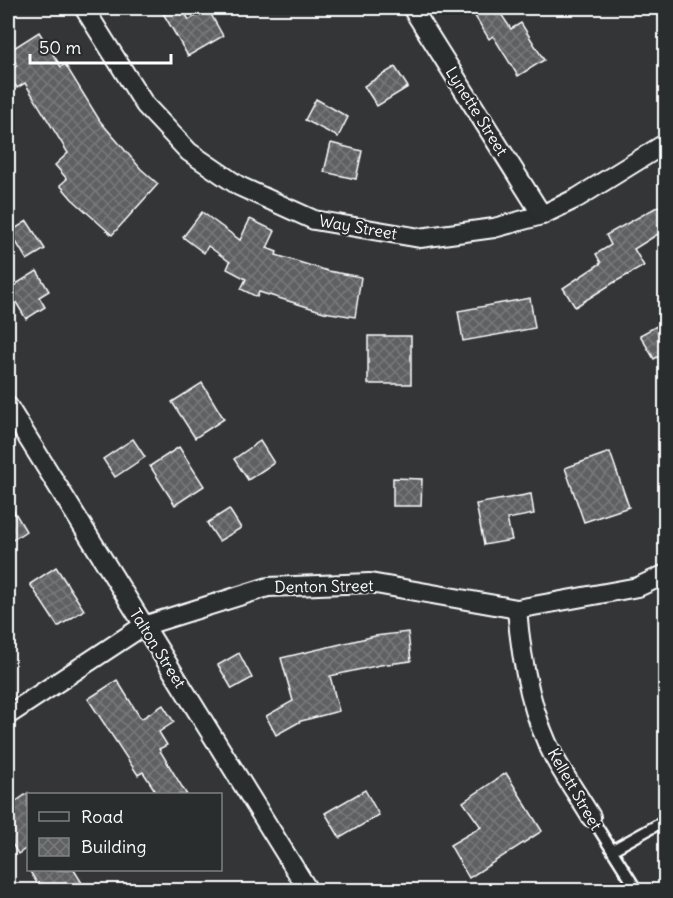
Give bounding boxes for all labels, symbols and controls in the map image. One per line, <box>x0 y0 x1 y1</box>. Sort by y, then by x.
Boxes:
scale bar <box>30 27 171 65</box>
text: 50 m <box>39 36 81 59</box>
street label: Lynette Street <box>442 63 513 160</box>
street label: Way Street <box>318 210 399 244</box>
street label: Denton Street <box>274 575 374 597</box>
street label: Talton Street <box>126 604 191 692</box>
street label: Kellett Street <box>544 745 607 834</box>
legend <box>27 793 222 871</box>
text: Road <box>81 805 124 828</box>
text: Building <box>81 835 146 858</box>

